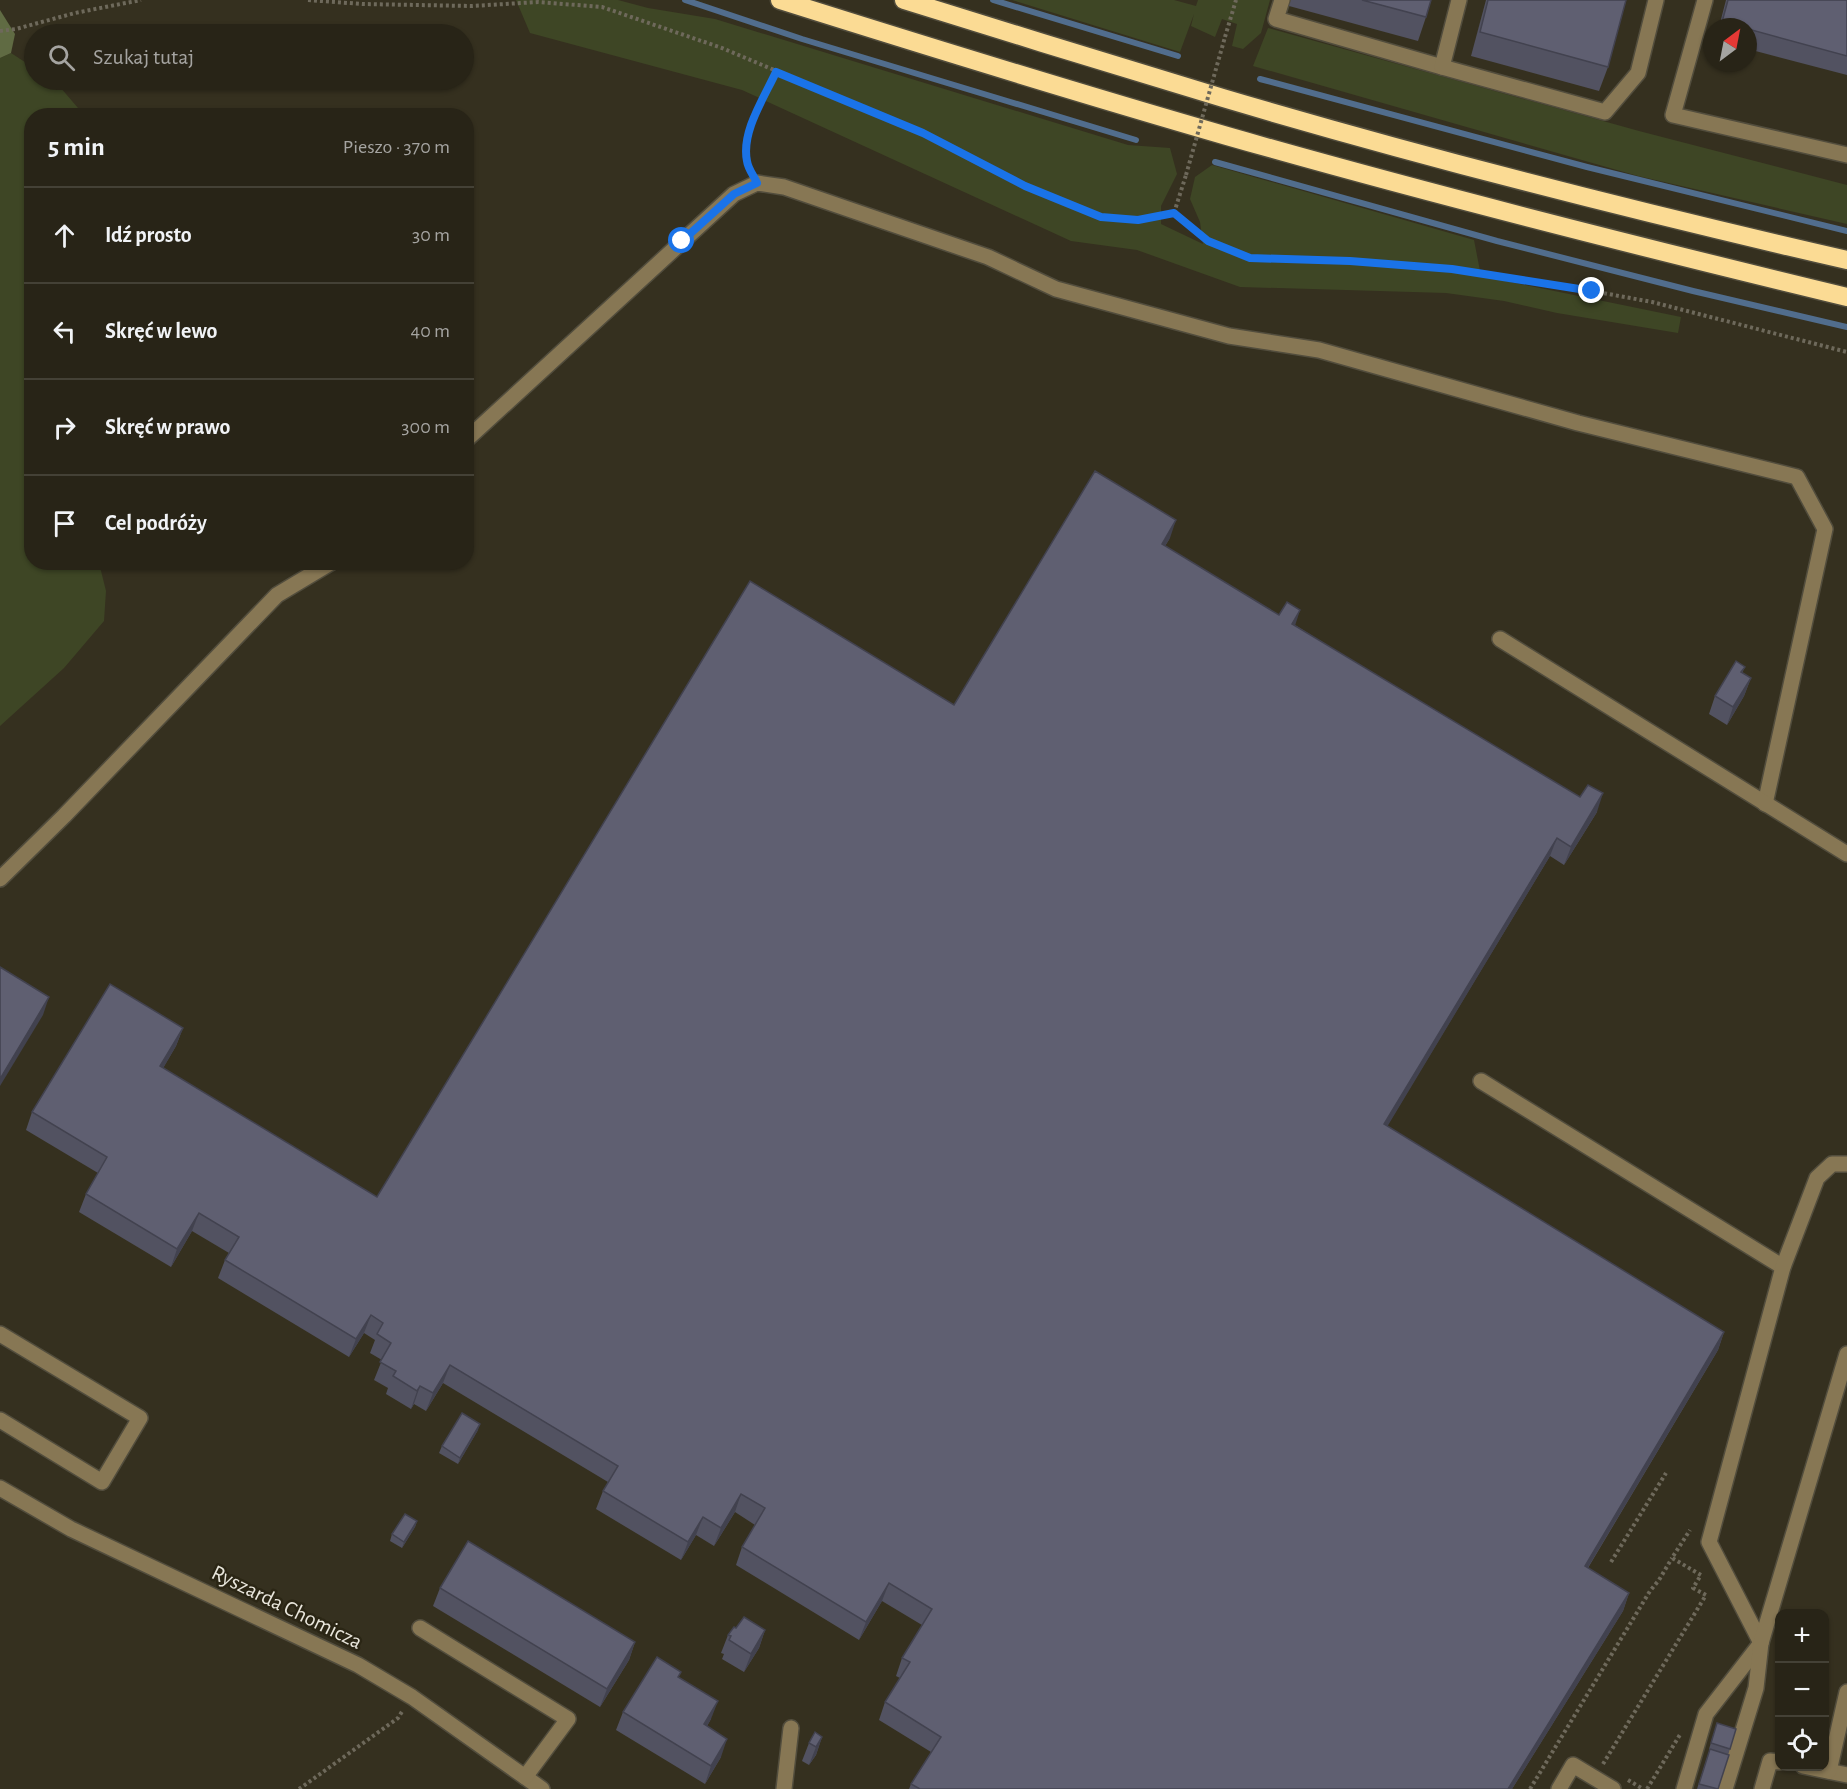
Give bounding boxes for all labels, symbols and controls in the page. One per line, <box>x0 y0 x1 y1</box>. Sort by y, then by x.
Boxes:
north arrow <box>1703 18 1757 72</box>
search box <box>24 24 474 90</box>
icon: search <box>45 41 78 74</box>
text: Szukaj tutaj <box>93 46 194 68</box>
text: 5 min <box>48 134 105 160</box>
text: Pieszo · 370 m <box>343 137 450 157</box>
icon: ahead <box>48 219 81 252</box>
text: Idź prosto <box>105 224 192 246</box>
text: 30 m <box>412 225 450 245</box>
route start <box>668 227 694 253</box>
route end <box>1578 277 1604 303</box>
icon: left <box>48 315 81 348</box>
text: Skręć w lewo <box>105 320 217 342</box>
text: 40 m <box>411 321 450 341</box>
icon: right <box>48 411 81 444</box>
text: Skręć w prawo <box>105 416 230 438</box>
text: 300 m <box>401 417 450 437</box>
icon: arrive <box>48 507 81 540</box>
text: Cel podróży <box>105 512 207 534</box>
street label: Ryszarda Chomicza <box>208 1561 366 1653</box>
map controls <box>1775 1609 1829 1771</box>
button: + <box>1775 1609 1829 1663</box>
button: − <box>1775 1663 1829 1717</box>
button: locate <box>1775 1717 1829 1771</box>

